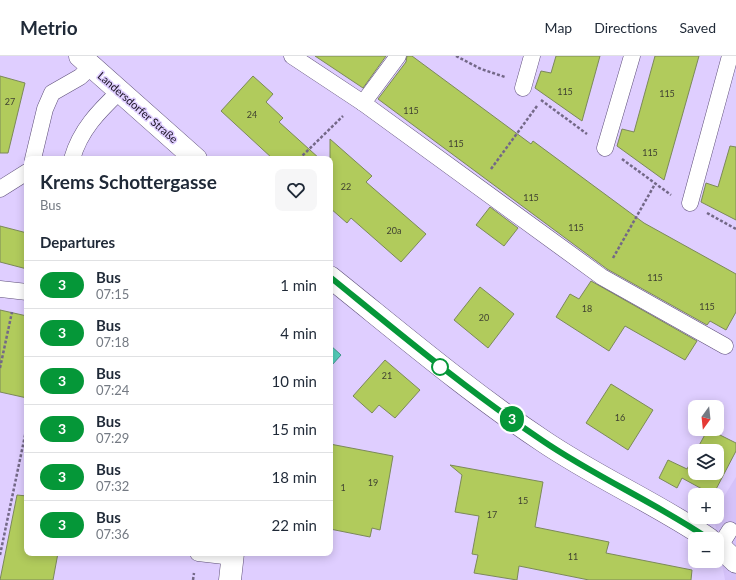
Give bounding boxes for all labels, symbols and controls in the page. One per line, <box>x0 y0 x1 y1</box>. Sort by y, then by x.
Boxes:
text: Metrio <box>20 16 78 39</box>
text: Map <box>545 19 572 36</box>
text: Directions <box>594 19 657 36</box>
text: Saved <box>679 19 716 36</box>
street label: Landersdorfer Straße <box>95 69 181 145</box>
house number: 115 <box>557 86 573 97</box>
house number: 115 <box>659 88 675 99</box>
house number: 27 <box>5 96 15 107</box>
house number: 115 <box>403 105 419 116</box>
house number: 24 <box>247 109 257 120</box>
house number: 115 <box>448 138 464 149</box>
house number: 115 <box>642 147 658 158</box>
button: heart <box>275 169 317 211</box>
text: Krems Schottergasse <box>40 170 217 193</box>
house number: 22 <box>341 181 351 192</box>
house number: 115 <box>523 192 539 203</box>
text: Bus <box>40 197 61 213</box>
house number: 115 <box>568 222 584 233</box>
house number: 20a <box>387 225 401 236</box>
text: Departures <box>40 233 115 251</box>
text: Bus <box>96 268 121 286</box>
house number: 115 <box>647 272 663 283</box>
text: 3 <box>58 276 66 293</box>
text: 1 min <box>280 276 317 294</box>
text: 07:15 <box>96 286 129 302</box>
house number: 115 <box>699 301 715 312</box>
house number: 18 <box>582 303 592 314</box>
house number: 20 <box>479 312 489 323</box>
text: Bus <box>96 316 121 334</box>
text: 3 <box>58 324 66 341</box>
text: 4 min <box>280 324 317 342</box>
text: 07:18 <box>96 334 129 350</box>
unlabelled marker <box>431 358 449 376</box>
text: Bus <box>96 364 121 382</box>
house number: 21 <box>382 370 392 381</box>
text: 3 <box>58 372 66 389</box>
text: 10 min <box>271 372 317 390</box>
text: 07:24 <box>96 382 129 398</box>
north arrow <box>688 400 724 436</box>
map controls <box>688 400 724 568</box>
line badge: 3 <box>499 406 525 432</box>
text: 3 <box>508 410 516 427</box>
text: Bus <box>96 412 121 430</box>
house number: 16 <box>615 412 625 423</box>
text: 3 <box>58 420 66 437</box>
text: 15 min <box>271 420 317 438</box>
text: 07:29 <box>96 430 129 446</box>
button: layers <box>688 444 724 480</box>
text: Bus <box>96 460 121 478</box>
text: 3 <box>58 468 66 485</box>
text: 18 min <box>271 468 317 486</box>
house number: 19 <box>368 477 378 488</box>
text: 07:32 <box>96 478 129 494</box>
house number: 1 <box>340 482 346 493</box>
button: + <box>688 488 724 524</box>
house number: 15 <box>518 495 528 506</box>
text: Bus <box>96 508 121 526</box>
house number: 17 <box>487 509 497 520</box>
text: 3 <box>58 516 66 533</box>
text: 22 min <box>271 516 317 534</box>
text: 07:36 <box>96 526 129 542</box>
button: − <box>688 532 724 568</box>
house number: 11 <box>568 551 578 562</box>

